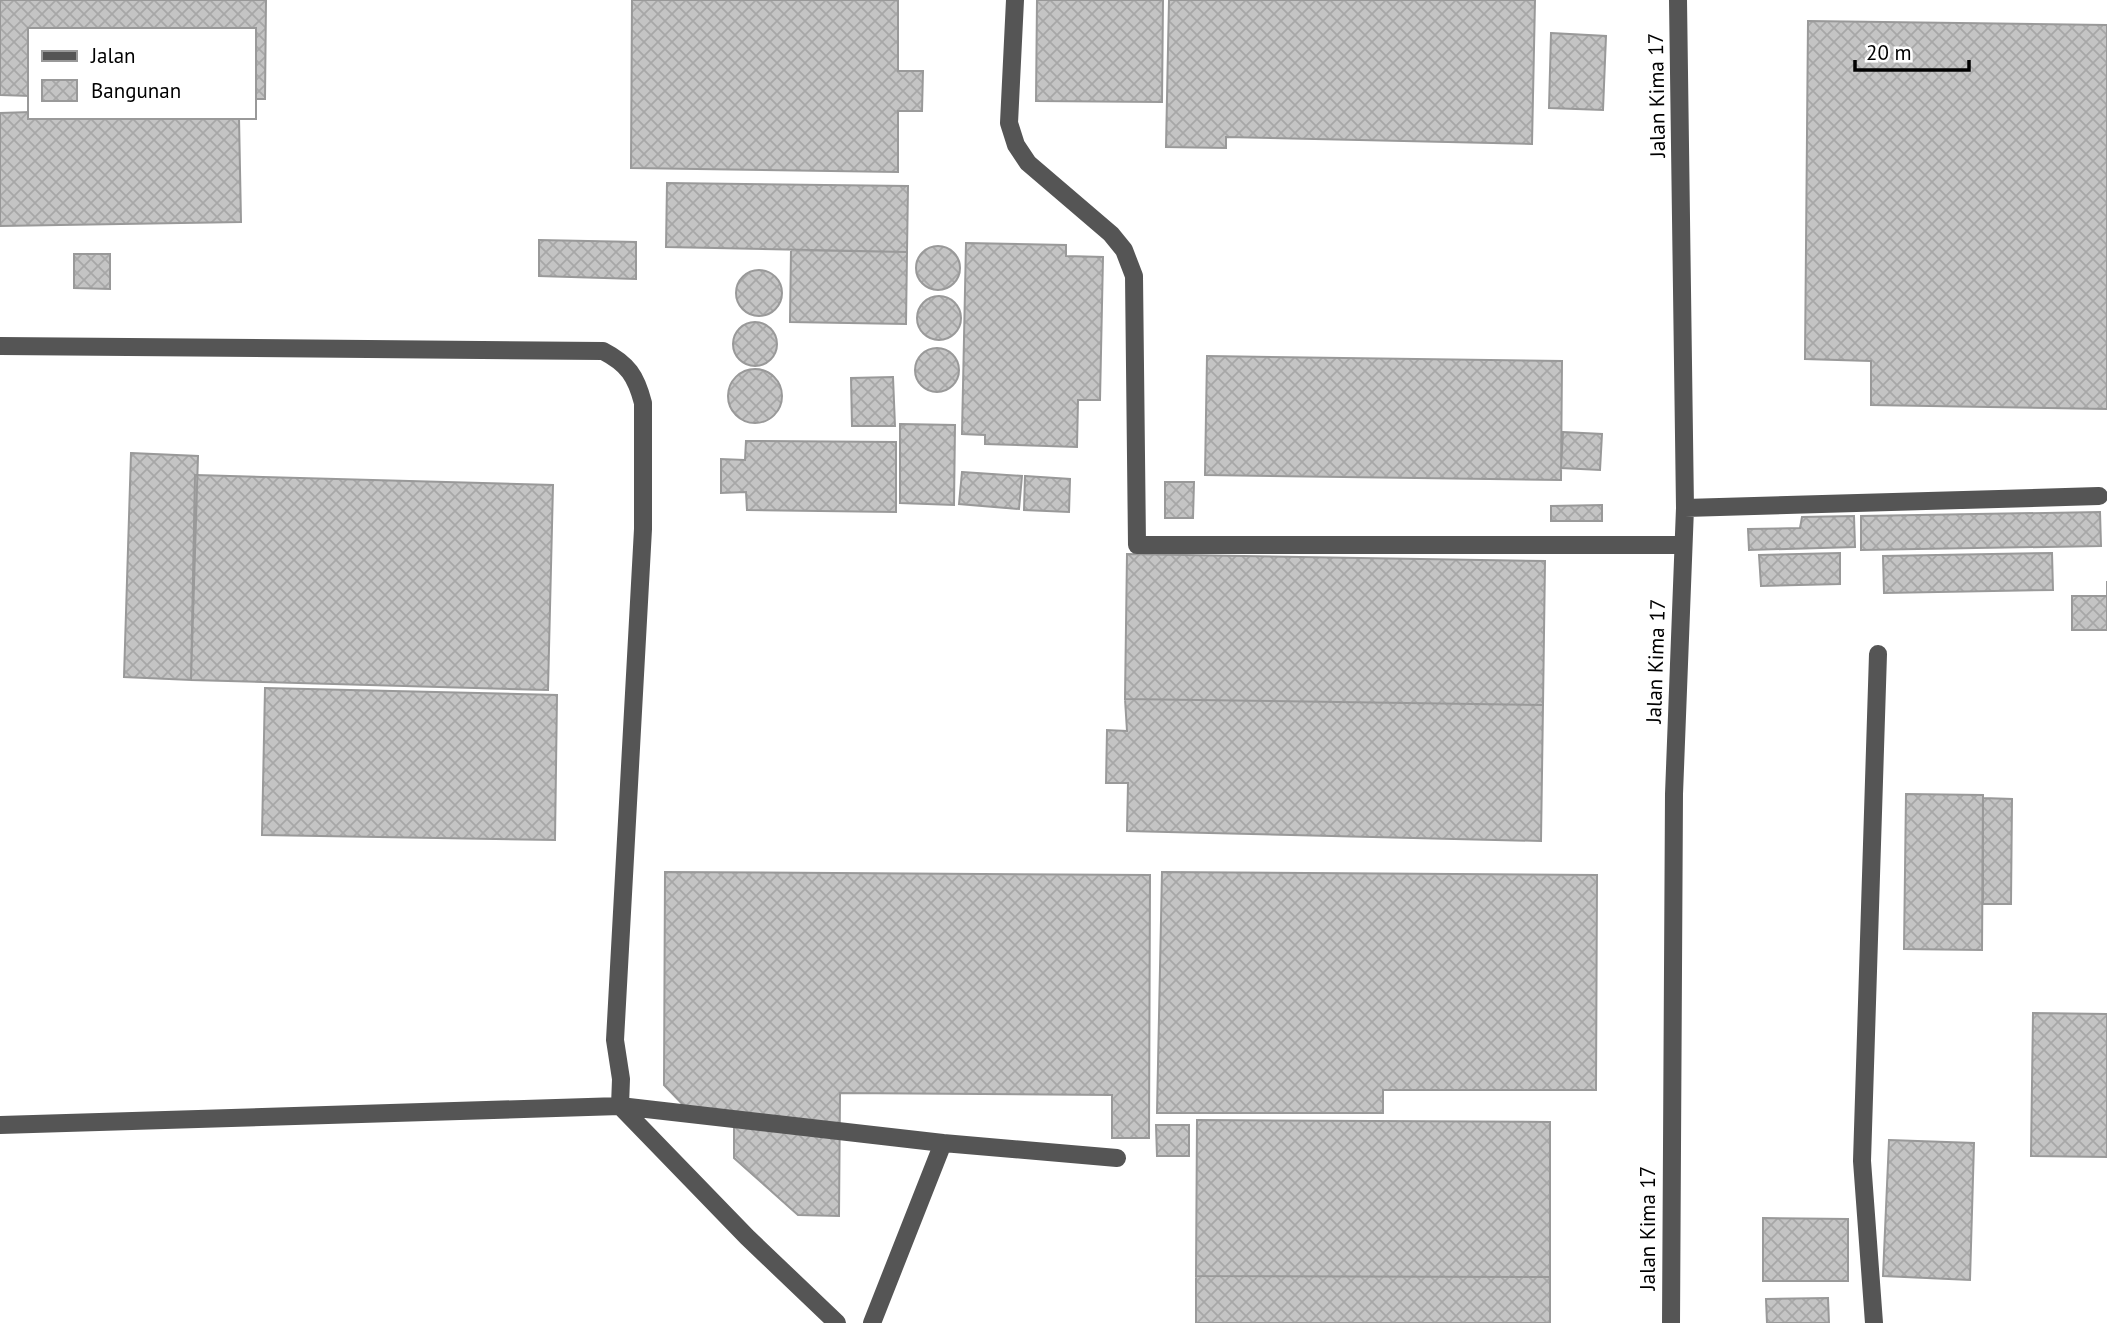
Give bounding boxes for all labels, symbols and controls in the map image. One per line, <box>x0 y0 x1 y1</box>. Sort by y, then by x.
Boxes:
legend <box>28 28 256 119</box>
scale bar <box>1855 28 1969 72</box>
street label: Jalan Kima 17 <box>1642 32 1671 159</box>
text: 20 m <box>1866 39 1912 66</box>
text: Jalan <box>90 42 136 69</box>
text: Bangunan <box>91 77 181 104</box>
street label: Jalan Kima 17 <box>1640 598 1671 725</box>
street label: Jalan Kima 17 <box>1634 1166 1661 1291</box>

